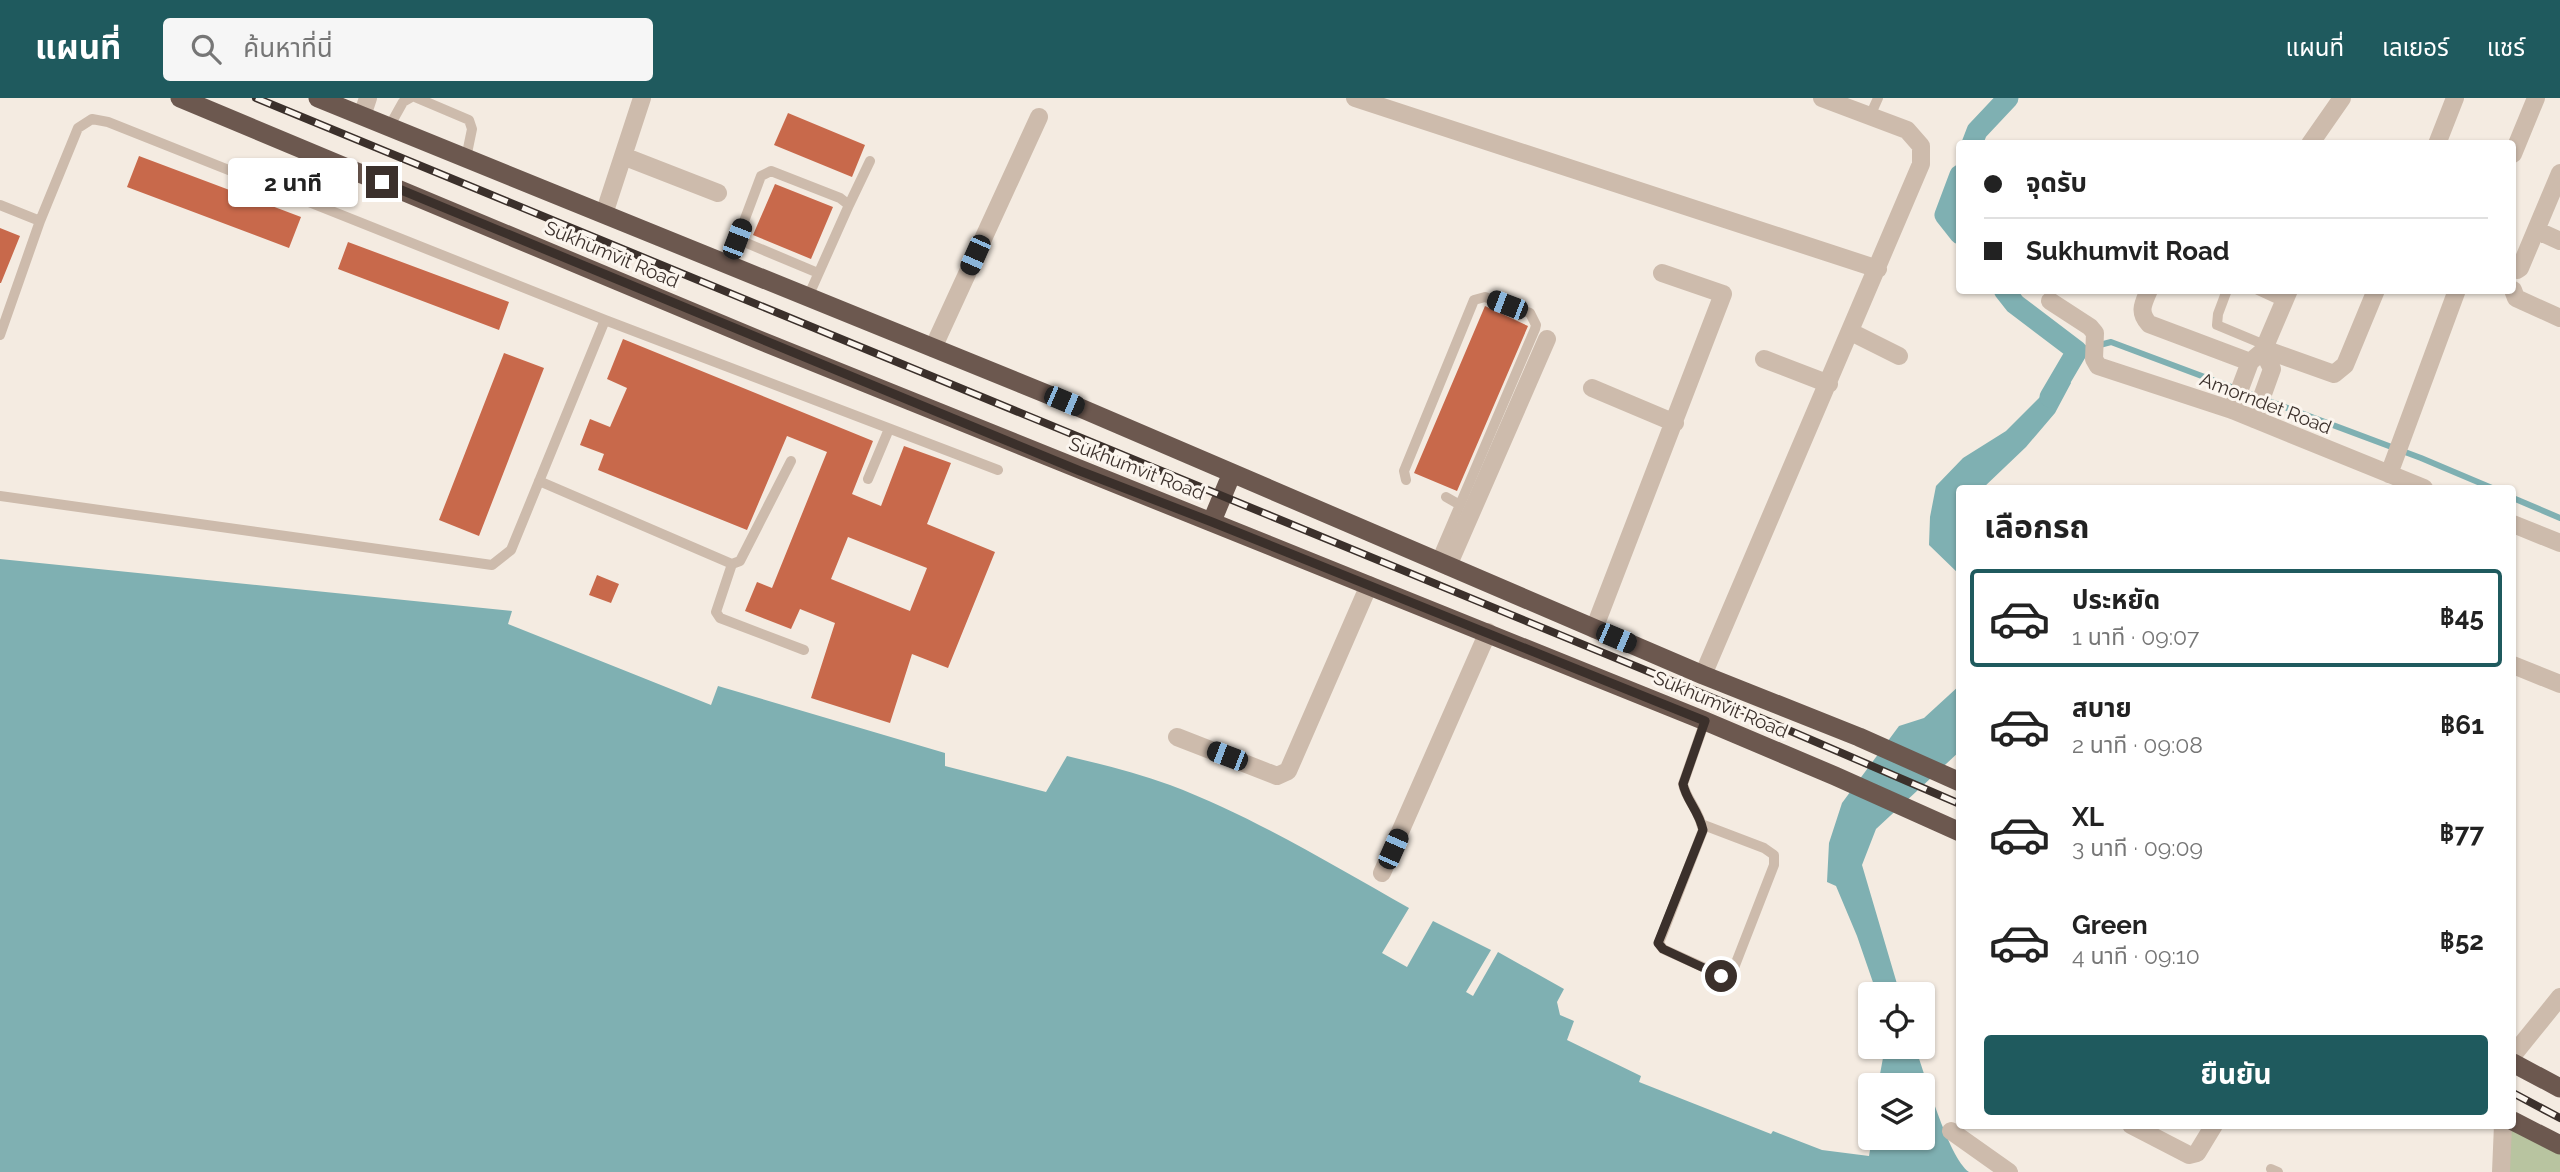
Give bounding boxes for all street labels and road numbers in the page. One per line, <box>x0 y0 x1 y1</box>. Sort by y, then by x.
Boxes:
street label: Sukhumvit Road <box>542 216 682 292</box>
street label: Amorndet Road <box>2197 368 2335 438</box>
street label: Sukhumvit Road <box>1066 432 1208 504</box>
street label: Sukhumvit Road <box>1651 666 1791 742</box>

